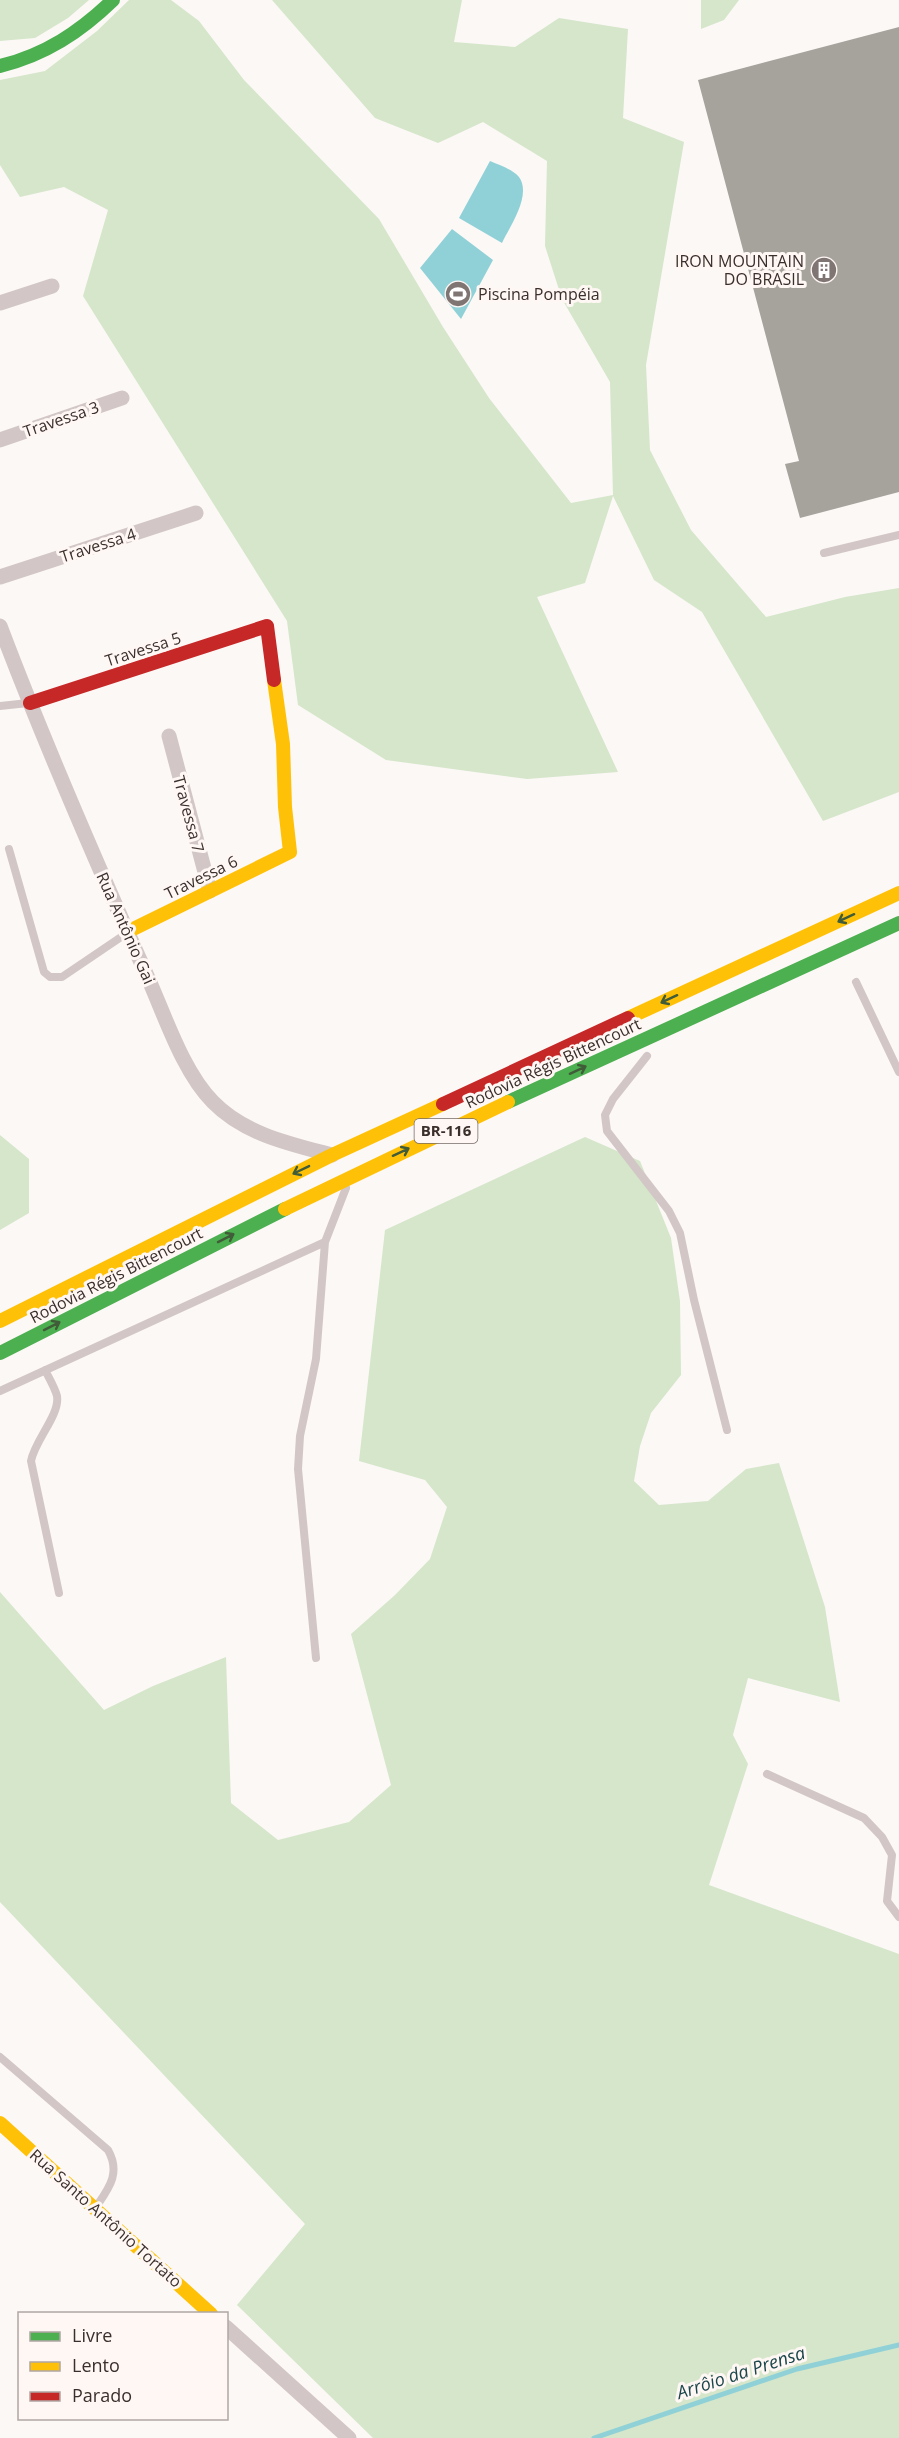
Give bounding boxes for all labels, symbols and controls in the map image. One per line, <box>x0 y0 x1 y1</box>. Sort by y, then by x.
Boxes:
place label: IRON MOUNTAIN DO BRASIL <box>675 250 804 290</box>
building icon: IRON MOUNTAIN DO BRASIL <box>809 255 839 285</box>
sports icon: Piscina Pompéia <box>443 279 473 309</box>
place label: Piscina Pompéia <box>478 283 600 305</box>
street label: Travessa 3 <box>20 396 102 442</box>
street label: Travessa 4 <box>57 522 139 568</box>
street label: Travessa 5 <box>102 626 184 672</box>
street label: Travessa 7 <box>168 773 210 855</box>
street label: Travessa 6 <box>161 850 241 904</box>
street label: Rua Antônio Gai <box>92 869 160 987</box>
one-way arrow <box>837 912 855 924</box>
one-way arrow <box>660 994 678 1006</box>
street label: Rodovia Régis Bittencourt <box>462 1012 645 1113</box>
one-way arrow <box>568 1063 586 1075</box>
road number: BR-116 <box>414 1119 478 1143</box>
one-way arrow <box>392 1146 410 1158</box>
one-way arrow <box>293 1165 311 1176</box>
street label: Rodovia Régis Bittencourt <box>26 1222 206 1328</box>
one-way arrow <box>217 1232 235 1244</box>
one-way arrow <box>42 1320 60 1331</box>
street label: Rua Santo Antônio Tortato <box>25 2144 187 2292</box>
legend <box>18 2312 228 2420</box>
text: Livre <box>72 2323 112 2347</box>
water label: Arrôio da Prensa <box>672 2340 808 2405</box>
text: Lento <box>72 2353 120 2377</box>
text: Parado <box>72 2383 132 2407</box>

